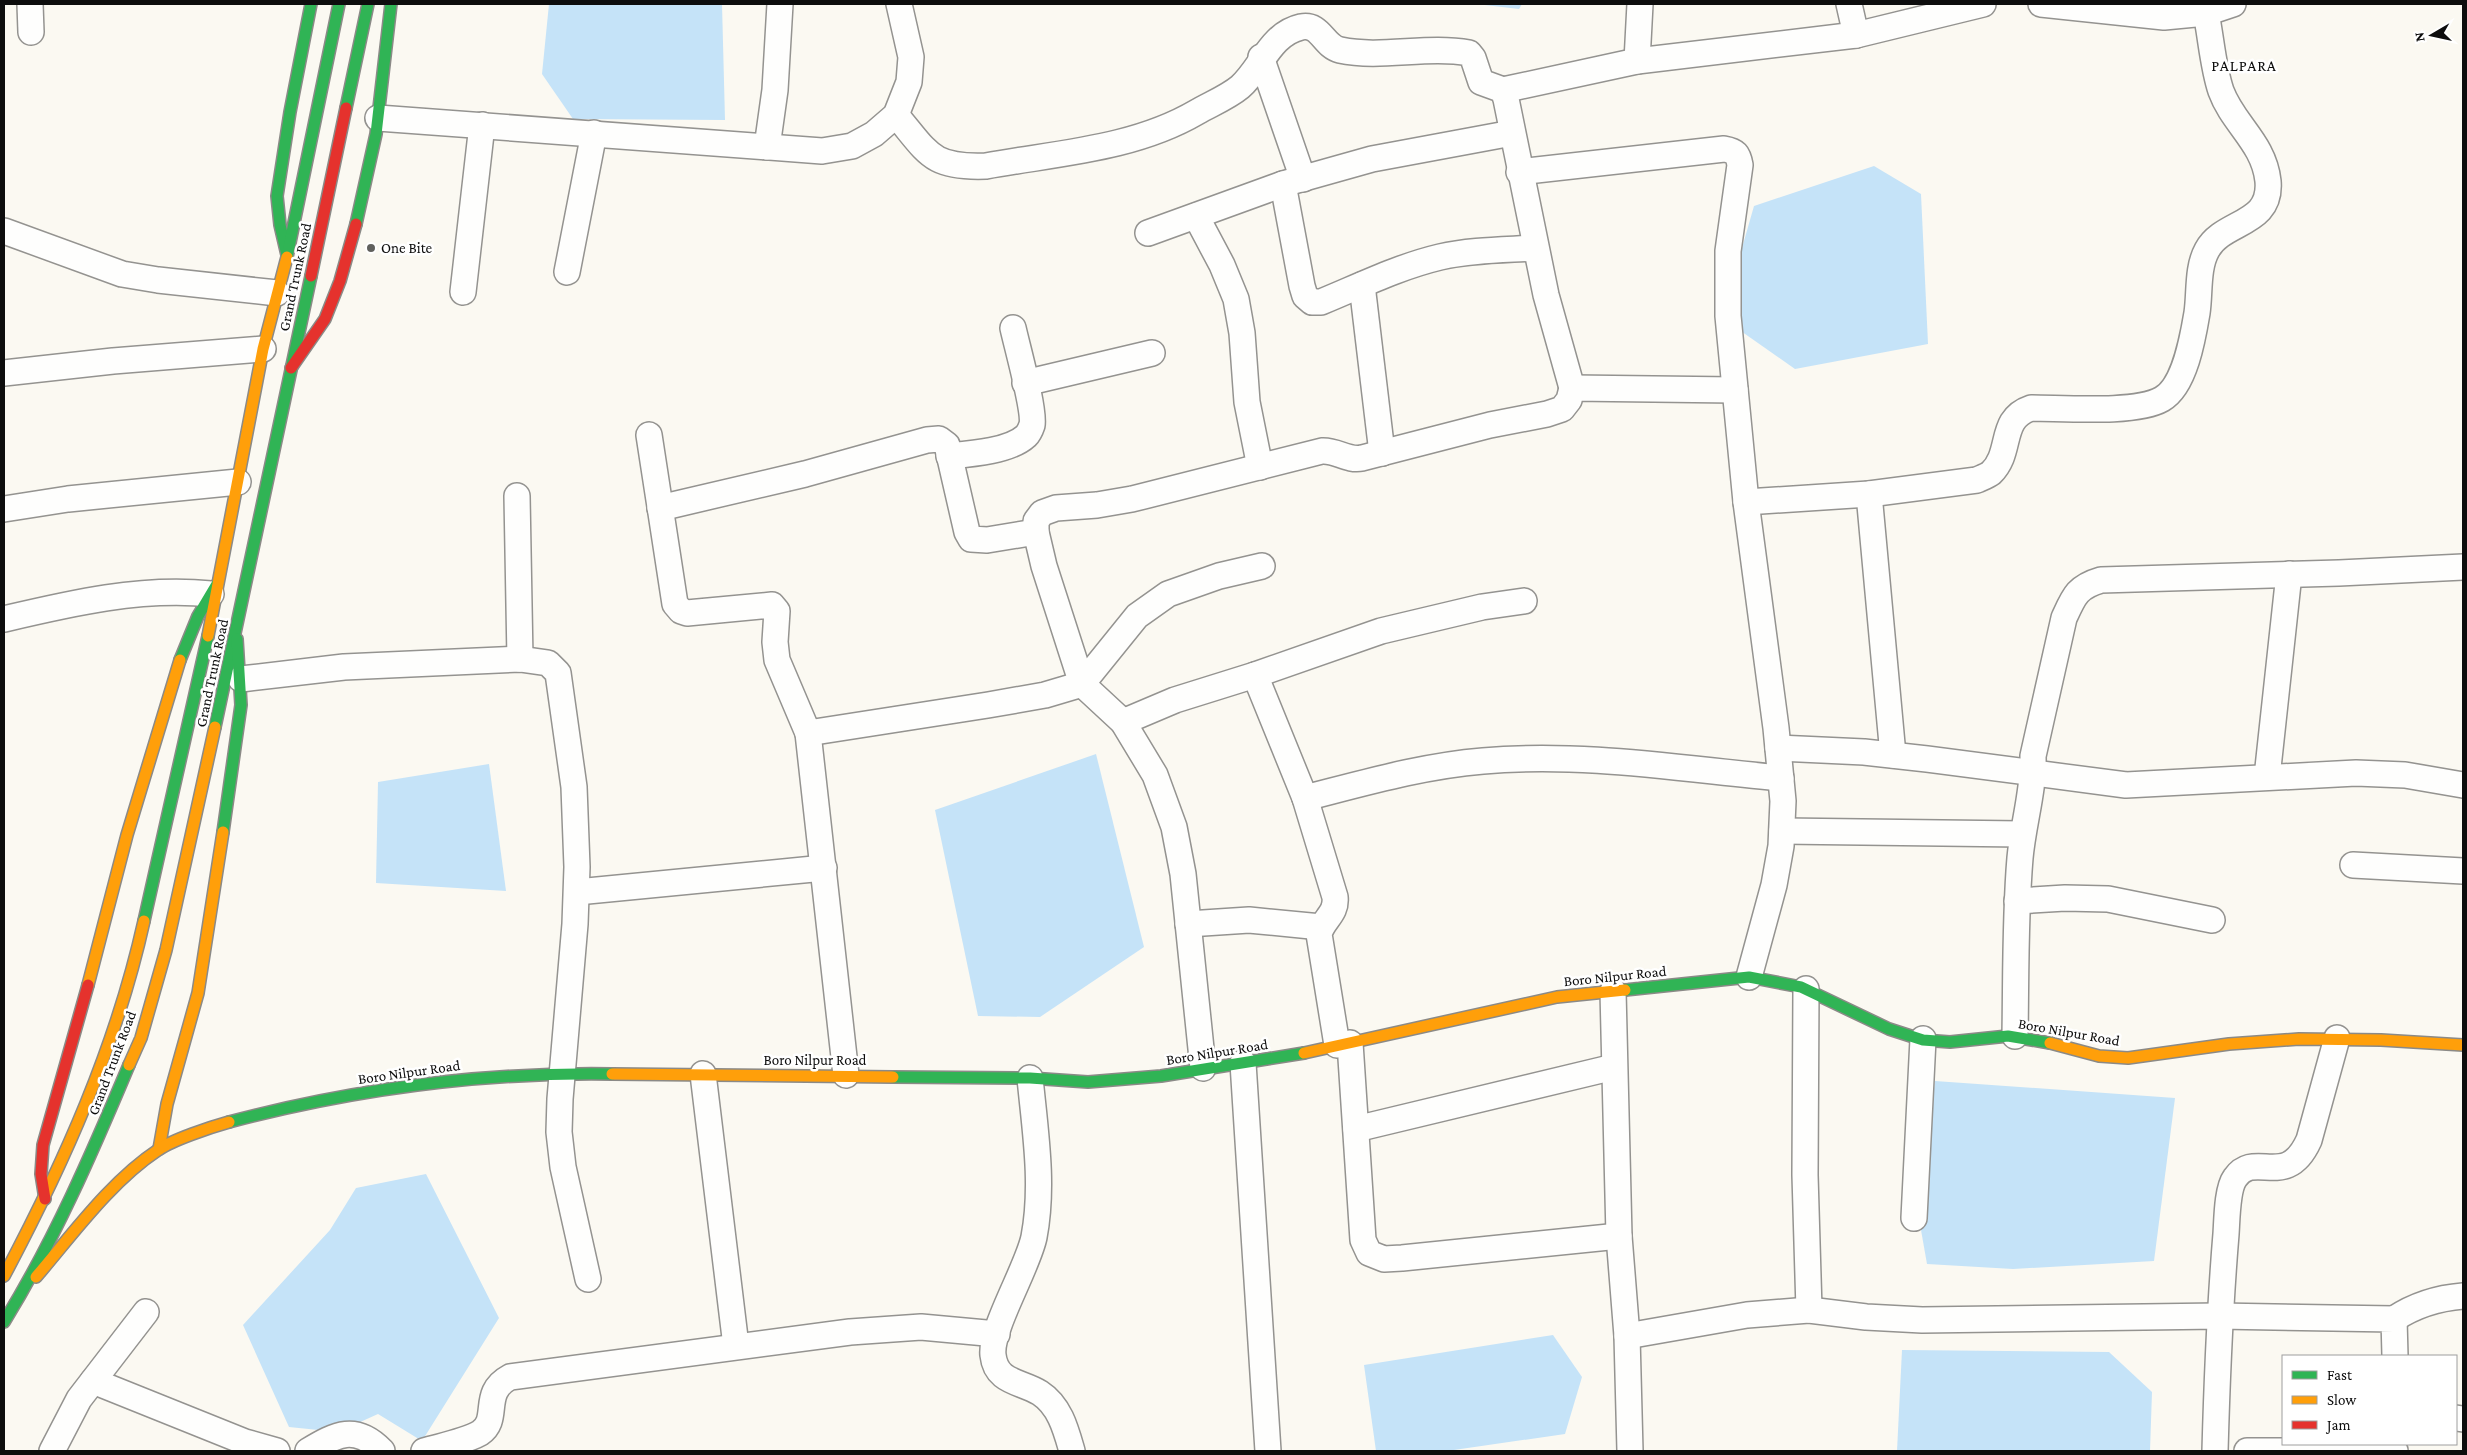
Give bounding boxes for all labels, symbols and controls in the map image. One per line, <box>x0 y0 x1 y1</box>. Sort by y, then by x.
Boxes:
north arrow <box>2407 10 2457 60</box>
text: N <box>2410 31 2428 43</box>
district label: PALPARA <box>2211 57 2277 74</box>
street label: Grand Trunk Road <box>276 221 314 333</box>
place label: One Bite <box>381 240 433 256</box>
marker: One Bite <box>365 242 377 254</box>
street label: Grand Trunk Road <box>193 617 231 729</box>
street label: Boro Nilpur Road <box>1563 963 1667 990</box>
street label: Grand Trunk Road <box>85 1009 139 1117</box>
street label: Boro Nilpur Road <box>2017 1015 2121 1050</box>
street label: Boro Nilpur Road <box>1165 1036 1269 1069</box>
street label: Boro Nilpur Road <box>763 1052 867 1069</box>
street label: Boro Nilpur Road <box>357 1057 461 1088</box>
legend <box>2282 1355 2457 1445</box>
text: Fast <box>2327 1367 2353 1383</box>
text: Slow <box>2327 1392 2357 1408</box>
text: Jam <box>2325 1417 2350 1434</box>

